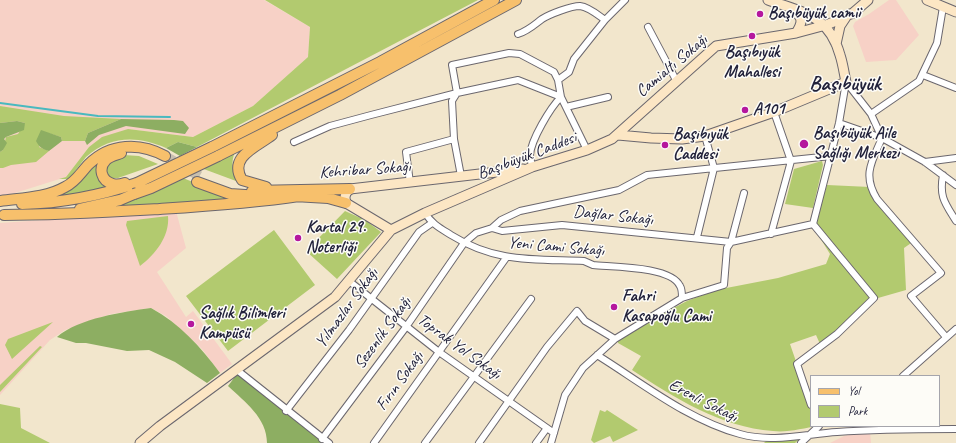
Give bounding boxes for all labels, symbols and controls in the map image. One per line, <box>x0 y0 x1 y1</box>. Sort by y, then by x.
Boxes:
place label: Başıbüyük camii <box>768 4 861 24</box>
marker: Başıbüyük camii <box>755 9 765 19</box>
street label: Camialtı Sokağı <box>632 30 712 102</box>
marker: Başıbıyük Mahallesi <box>747 31 757 41</box>
place label: Başıbıyük Mahallesi <box>724 43 780 83</box>
district label: Başıbüyük <box>809 71 881 97</box>
place label: A101 <box>753 100 785 120</box>
marker: A101 <box>740 105 750 115</box>
place label: Başıbüyük Aile Sağlığı Merkezi <box>813 124 899 164</box>
place label: Başıbıyük Caddesi <box>673 125 728 165</box>
street label: Başıbüyük Caddesi <box>474 128 580 184</box>
marker: Başıbüyük Aile Sağlığı Merkezi <box>798 138 810 150</box>
marker: Başıbıyük Caddesi <box>660 140 670 150</box>
street label: Kehribar Sokağı <box>319 157 411 183</box>
street label: Dağlar Sokağı <box>572 202 654 230</box>
place label: Kartal 29. Noterliği <box>306 218 366 258</box>
marker: Kartal 29. Noterliği <box>293 233 303 243</box>
street label: Yeni Cami Sokağı <box>507 233 605 261</box>
street label: Yılmazlar Sokağı <box>311 264 383 352</box>
place label: Fahri Kasapoğlu Cami <box>622 287 711 327</box>
street label: Sezenlik Sokağı <box>350 293 416 373</box>
marker: Fahri Kasapoğlu Cami <box>609 302 619 312</box>
place label: Sağlık Bilimleri Kampüsü <box>199 304 285 344</box>
street label: Toprak Yol Sokağı <box>413 310 505 384</box>
marker: Sağlık Bilimleri Kampüsü <box>186 319 196 329</box>
street label: Fırın Sokağı <box>372 347 428 415</box>
street label: Erenli Sokağı <box>665 375 741 427</box>
legend <box>810 375 940 427</box>
text: Yol <box>848 383 860 399</box>
text: Park <box>848 403 867 419</box>

